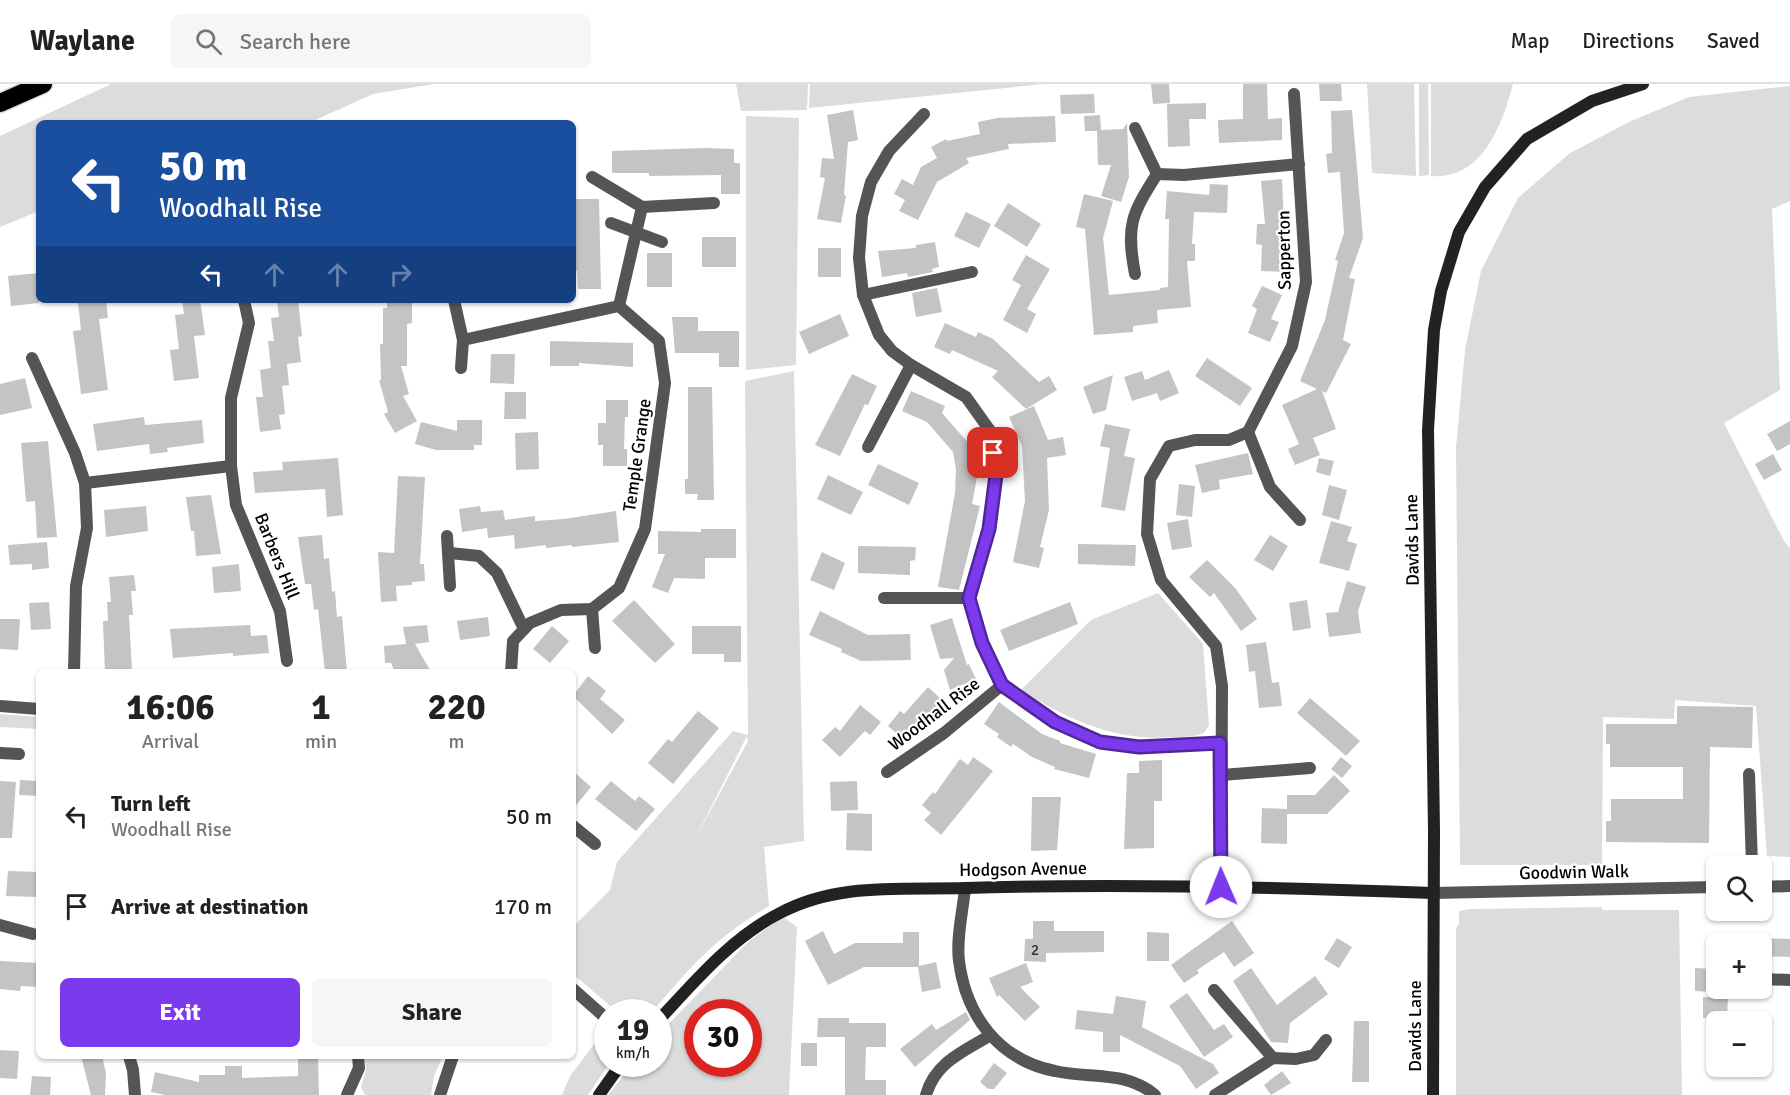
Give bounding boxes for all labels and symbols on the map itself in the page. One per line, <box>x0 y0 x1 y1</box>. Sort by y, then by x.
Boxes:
street label: Sapperton <box>1272 210 1296 290</box>
street label: Temple Grange <box>618 397 656 513</box>
pin <box>967 427 1018 478</box>
street label: Davids Lane <box>1400 494 1424 586</box>
street label: Barbers Hill <box>250 510 304 602</box>
street label: Woodhall Rise <box>884 673 984 755</box>
position arrow <box>1189 855 1253 919</box>
street label: Hodgson Avenue <box>959 857 1087 881</box>
street label: Goodwin Walk <box>1519 860 1629 884</box>
house number: 2 <box>1031 941 1039 959</box>
street label: Davids Lane <box>1404 980 1426 1072</box>
speed limit sign: 30 <box>684 999 762 1077</box>

